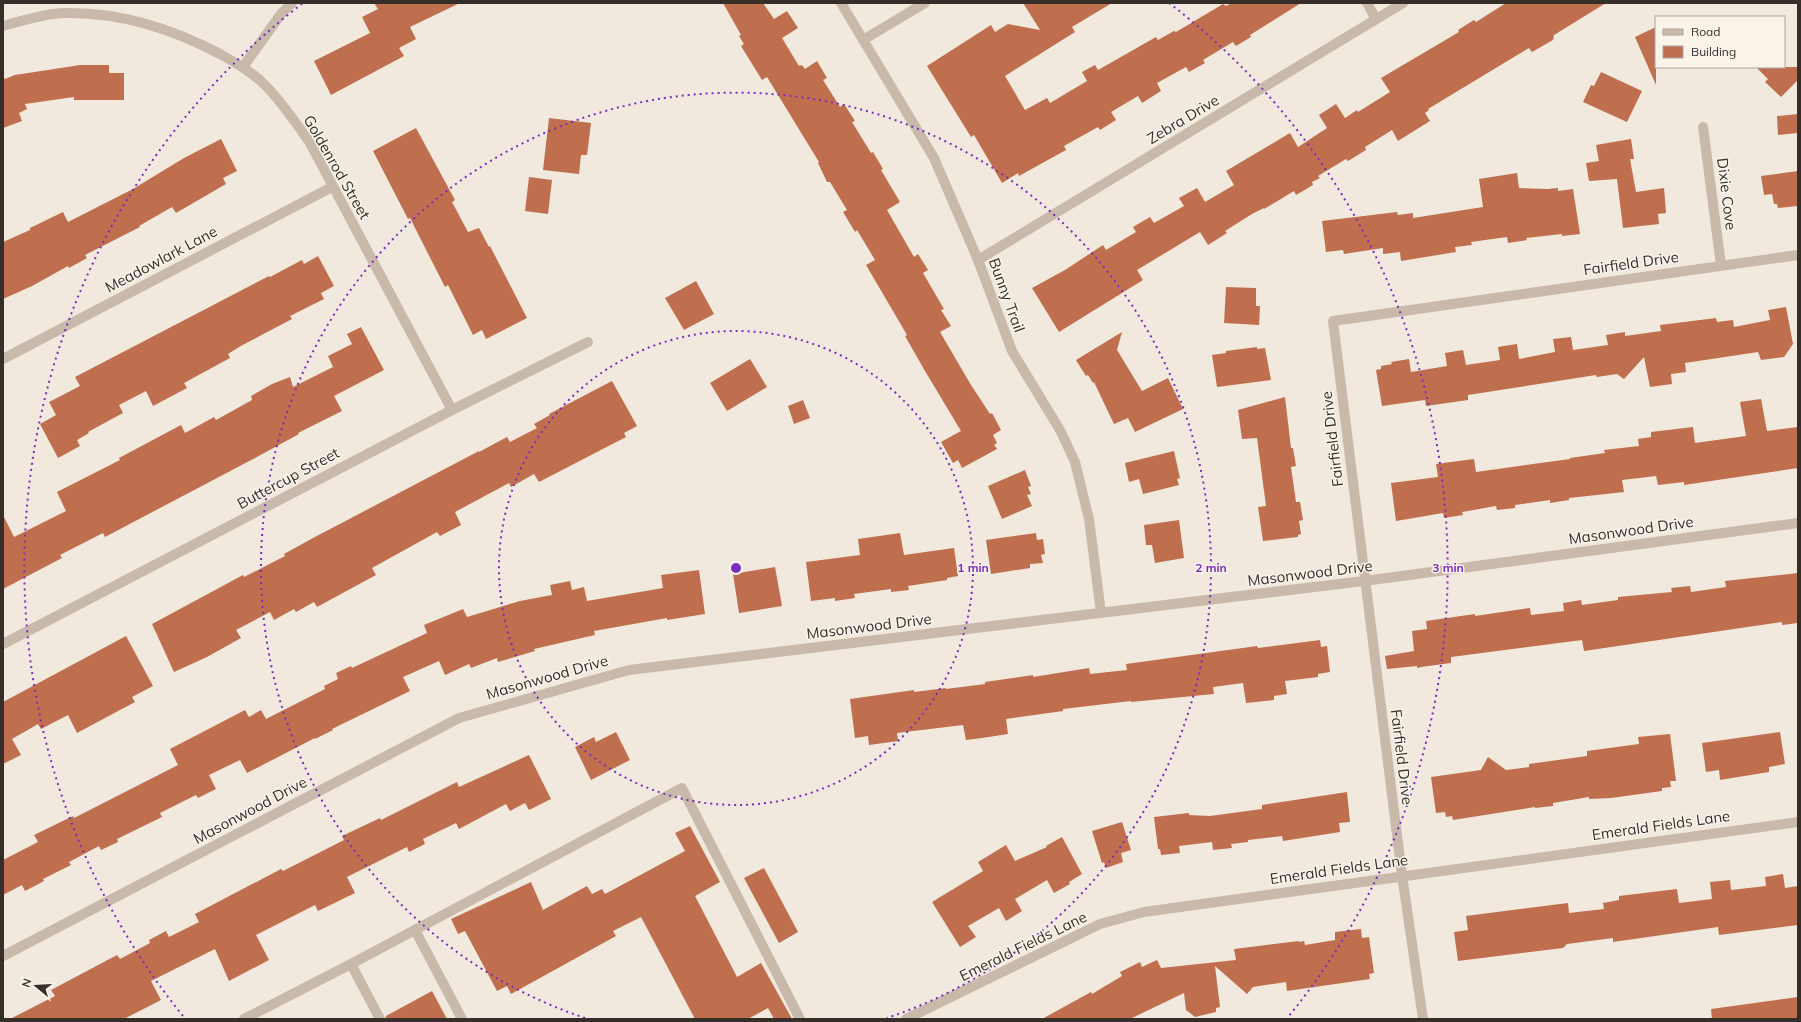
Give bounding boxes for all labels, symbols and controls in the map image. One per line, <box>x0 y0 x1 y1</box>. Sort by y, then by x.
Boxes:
legend <box>1655 16 1785 68</box>
text: Road <box>1691 24 1720 39</box>
text: Building <box>1691 44 1736 59</box>
street label: Zebra Drive <box>1144 90 1222 148</box>
street label: Goldenrod Street <box>299 111 375 223</box>
street label: Dixie Cove <box>1713 157 1741 231</box>
street label: Meadowlark Lane <box>102 221 220 297</box>
street label: Fairfield Drive <box>1582 247 1680 279</box>
street label: Bunny Trail <box>985 255 1029 335</box>
street label: Fairfield Drive <box>1317 390 1347 488</box>
street label: Buttercup Street <box>234 443 342 513</box>
street label: Masonwood Drive <box>1567 512 1695 548</box>
street label: Masonwood Drive <box>1246 556 1374 590</box>
text: 1 min <box>957 560 989 575</box>
text: 2 min <box>1195 560 1227 575</box>
text: 3 min <box>1432 560 1464 575</box>
centre of rings <box>729 561 743 575</box>
street label: Masonwood Drive <box>805 609 933 643</box>
street label: Masonwood Drive <box>484 651 610 703</box>
street label: Fairfield Drive <box>1387 708 1417 806</box>
street label: Masonwood Drive <box>190 772 310 848</box>
street label: Emerald Fields Lane <box>1591 806 1731 844</box>
street label: Emerald Fields Lane <box>1269 850 1409 888</box>
street label: Emerald Fields Lane <box>956 907 1090 985</box>
north arrow <box>16 966 56 1006</box>
text: N <box>19 977 34 989</box>

